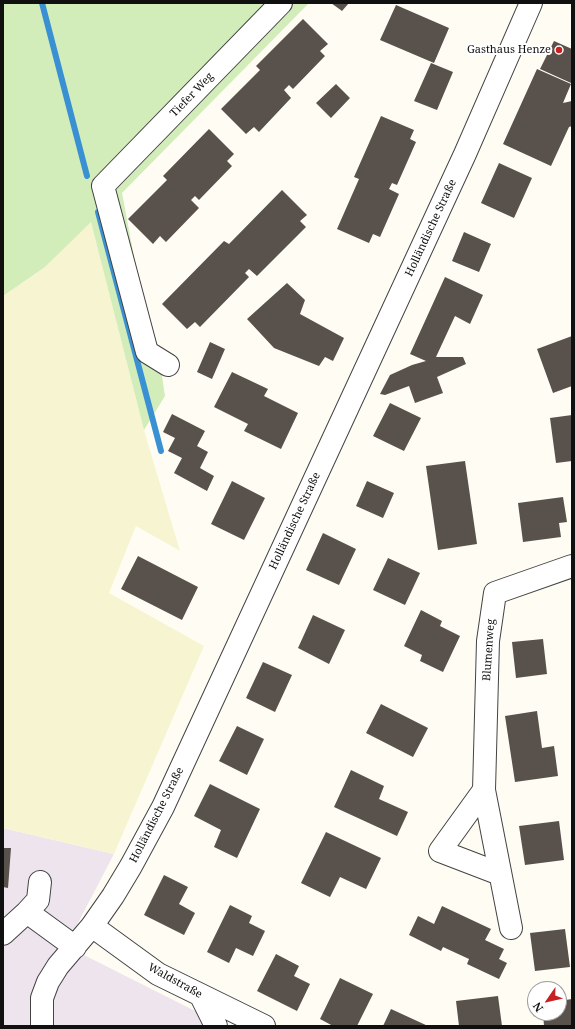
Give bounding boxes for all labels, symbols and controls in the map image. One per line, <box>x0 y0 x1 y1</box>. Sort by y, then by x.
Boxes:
place label: Gasthaus Henze <box>467 43 551 57</box>
marker: Gasthaus Henze <box>554 45 564 55</box>
street label: Tiefer Weg <box>168 70 216 120</box>
street label: Holländische Straße <box>403 177 459 279</box>
street label: Holländische Straße <box>267 470 323 572</box>
street label: Blumenweg <box>480 618 498 682</box>
street label: Holländische Straße <box>127 765 187 865</box>
street label: Waldstraße <box>146 961 204 1001</box>
north arrow <box>527 981 567 1021</box>
text: N <box>529 1000 546 1015</box>

